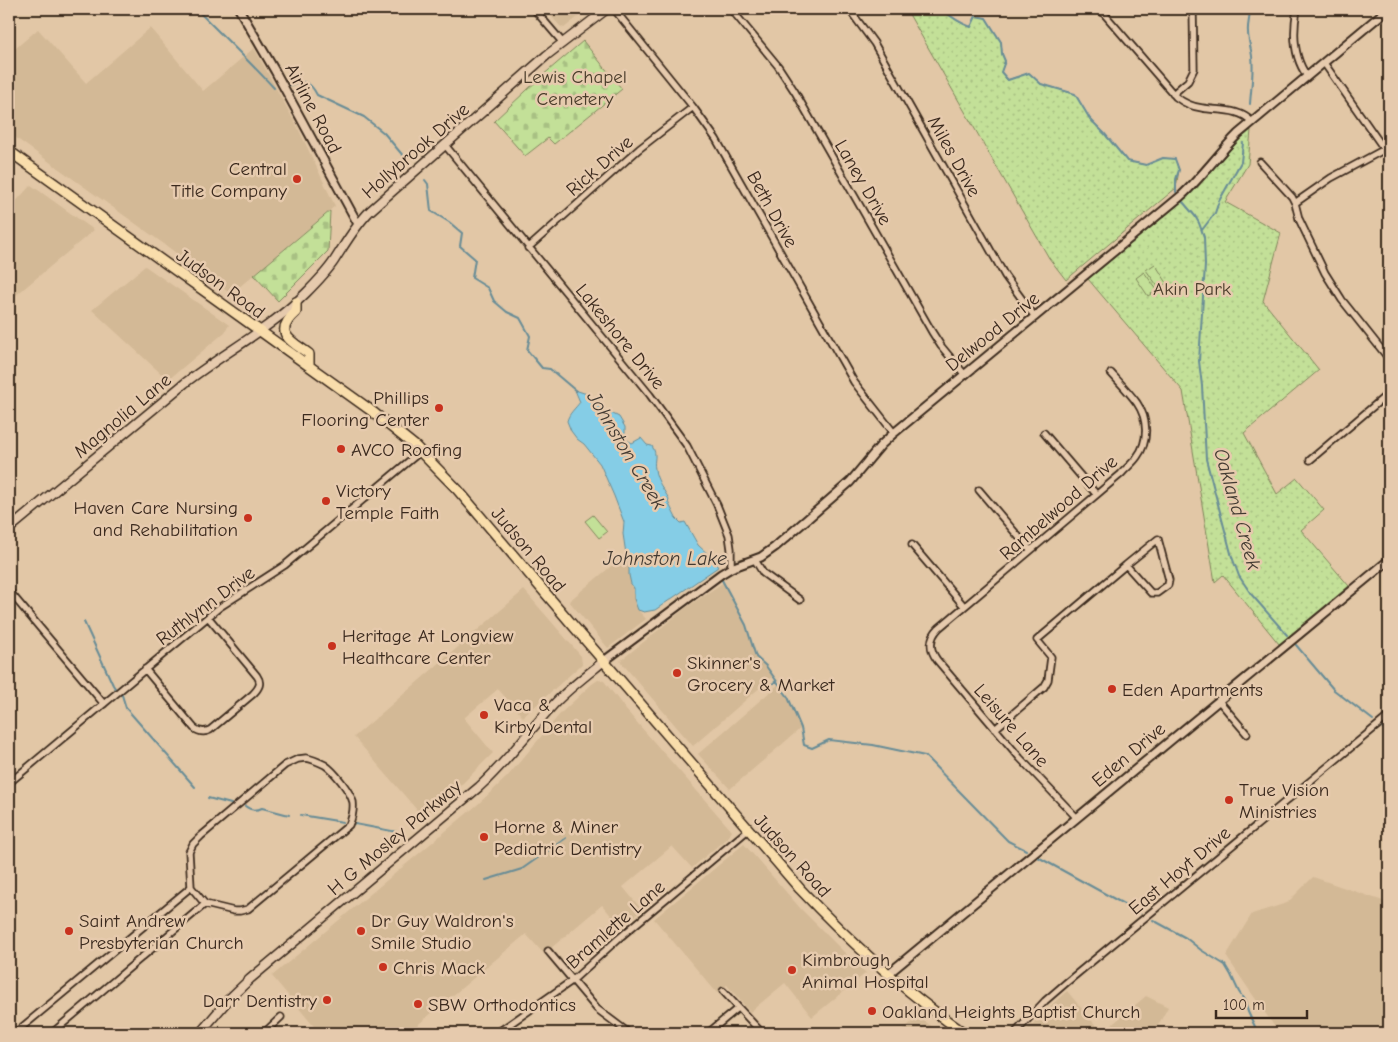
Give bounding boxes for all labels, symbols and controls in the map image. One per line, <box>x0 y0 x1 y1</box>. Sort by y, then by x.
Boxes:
street label: Airline Road <box>280 60 346 157</box>
park label: Lewis Chapel Cemetery <box>523 66 627 110</box>
street label: Hollybrook Drive <box>358 98 474 203</box>
street label: Miles Drive <box>923 112 985 201</box>
street label: Rick Drive <box>562 131 638 201</box>
street label: Laney Drive <box>830 136 896 229</box>
place label: Central Title Company <box>171 158 288 202</box>
street label: Beth Drive <box>742 167 802 252</box>
marker: Central Title Company <box>291 173 303 185</box>
street label: Judson Road <box>172 244 269 323</box>
park label: Akin Park <box>1153 278 1232 300</box>
street label: Lakeshore Drive <box>571 279 669 394</box>
street label: Delwood Drive <box>941 287 1044 376</box>
street label: Magnolia Lane <box>70 369 176 463</box>
water label: Johnston Creek <box>582 386 671 514</box>
place label: Phillips Flooring Center <box>301 387 429 431</box>
marker: Phillips Flooring Center <box>433 402 445 414</box>
place label: AVCO Roofing <box>351 439 462 461</box>
marker: AVCO Roofing <box>335 443 347 455</box>
water label: Oakland Creek <box>1209 446 1266 573</box>
street label: Rambelwood Drive <box>995 451 1122 565</box>
place label: Victory Temple Faith <box>336 480 439 524</box>
marker: Victory Temple Faith <box>320 495 332 507</box>
place label: Haven Care Nursing and Rehabilitation <box>73 497 238 541</box>
street label: Judson Road <box>486 503 570 597</box>
marker: Haven Care Nursing and Rehabilitation <box>242 512 254 524</box>
water label: Johnston Lake <box>602 547 727 570</box>
street label: Ruthlynn Drive <box>152 562 259 650</box>
place label: Heritage At Longview Healthcare Center <box>342 625 514 669</box>
marker: Heritage At Longview Healthcare Center <box>326 640 338 652</box>
place label: Skinner's Grocery & Market <box>687 652 835 696</box>
marker: Skinner's Grocery & Market <box>671 667 683 679</box>
place label: Eden Apartments <box>1122 679 1263 701</box>
street label: Leisure Lane <box>969 680 1053 772</box>
marker: Eden Apartments <box>1106 683 1118 695</box>
place label: Vaca & Kirby Dental <box>494 694 592 738</box>
marker: Vaca & Kirby Dental <box>478 709 490 721</box>
street label: Eden Drive <box>1088 718 1170 792</box>
street label: H G Mosley Parkway <box>323 775 466 900</box>
place label: True Vision Ministries <box>1239 779 1329 823</box>
marker: True Vision Ministries <box>1223 794 1235 806</box>
street label: Judson Road <box>749 810 835 902</box>
place label: Horne & Miner Pediatric Dentistry <box>494 816 642 860</box>
street label: East Hoyt Drive <box>1124 822 1235 920</box>
marker: Horne & Miner Pediatric Dentistry <box>478 831 490 843</box>
street label: Bramlette Lane <box>562 876 669 974</box>
place label: Saint Andrew Presbyterian Church <box>79 910 244 954</box>
place label: Dr Guy Waldron's Smile Studio <box>371 910 514 954</box>
marker: Saint Andrew Presbyterian Church <box>63 925 75 937</box>
marker: Dr Guy Waldron's Smile Studio <box>355 925 367 937</box>
place label: Kimbrough Animal Hospital <box>802 949 929 993</box>
place label: Chris Mack <box>393 957 486 979</box>
marker: Chris Mack <box>377 961 389 973</box>
marker: Kimbrough Animal Hospital <box>786 964 798 976</box>
scale bar <box>1216 987 1307 1019</box>
place label: Darr Dentistry <box>203 990 317 1012</box>
marker: Darr Dentistry <box>321 994 333 1006</box>
place label: SBW Orthodontics <box>428 994 576 1016</box>
text: 100 m <box>1223 996 1265 1014</box>
marker: SBW Orthodontics <box>412 998 424 1010</box>
place label: Oakland Heights Baptist Church <box>882 1001 1140 1023</box>
marker: Oakland Heights Baptist Church <box>866 1005 878 1017</box>

